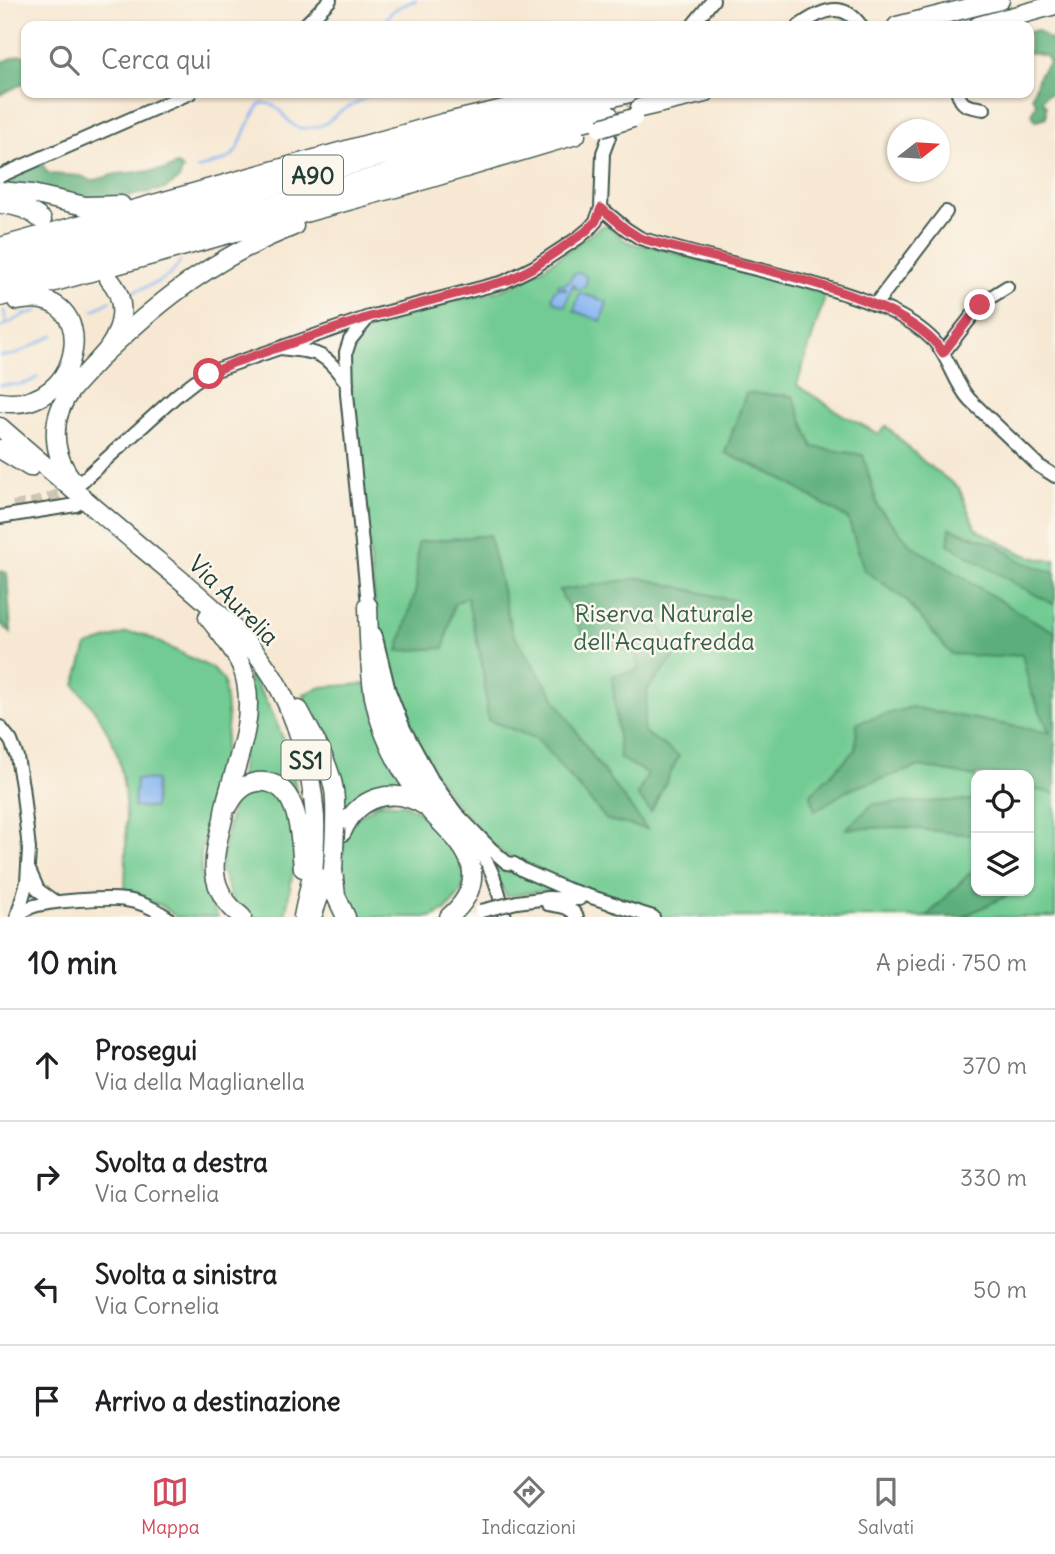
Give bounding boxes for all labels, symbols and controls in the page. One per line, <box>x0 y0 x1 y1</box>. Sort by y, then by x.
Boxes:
search box <box>21 21 1034 98</box>
icon: search <box>45 41 83 79</box>
text: Cerca qui <box>101 43 211 76</box>
north arrow <box>887 119 950 182</box>
road number: A90 <box>283 156 343 194</box>
route end <box>964 289 995 320</box>
route start <box>193 358 224 389</box>
street label: Via Aurelia <box>182 548 286 652</box>
park label: Riserva Naturale dell'Acquafredda <box>573 598 755 656</box>
road number: SS1 <box>282 740 330 780</box>
map controls <box>971 770 1034 896</box>
button: locate <box>971 770 1034 833</box>
button: layers <box>971 833 1034 896</box>
text: 10 min <box>28 944 117 982</box>
text: A piedi · 750 m <box>876 948 1027 977</box>
text: Prosegui <box>95 1034 197 1067</box>
icon: ahead <box>28 1046 66 1084</box>
text: 370 m <box>962 1051 1027 1080</box>
text: Via della Maglianella <box>95 1067 305 1096</box>
text: Svolta a destra <box>95 1146 268 1179</box>
icon: right <box>28 1158 66 1196</box>
text: 330 m <box>960 1163 1027 1192</box>
text: Via Cornelia <box>95 1179 220 1208</box>
text: Svolta a sinistra <box>95 1258 277 1291</box>
icon: left <box>28 1270 66 1308</box>
text: 50 m <box>973 1275 1027 1304</box>
text: Via Cornelia <box>95 1291 220 1320</box>
icon: arrive <box>28 1382 66 1420</box>
text: Arrivo a destinazione <box>95 1385 341 1418</box>
tab: Mappa <box>141 1473 200 1539</box>
tab: Indicazioni <box>482 1473 576 1539</box>
tab: Salvati <box>858 1473 914 1539</box>

